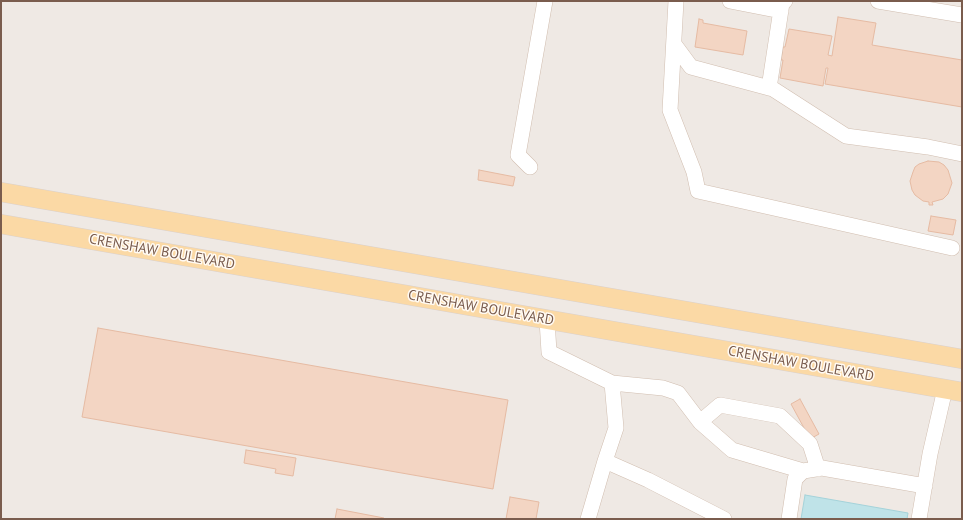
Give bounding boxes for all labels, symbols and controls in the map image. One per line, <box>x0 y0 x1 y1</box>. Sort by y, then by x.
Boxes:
street label: CRENSHAW BOULEVARD <box>88 231 236 273</box>
street label: CRENSHAW BOULEVARD <box>407 287 555 329</box>
street label: CRENSHAW BOULEVARD <box>727 343 875 385</box>

